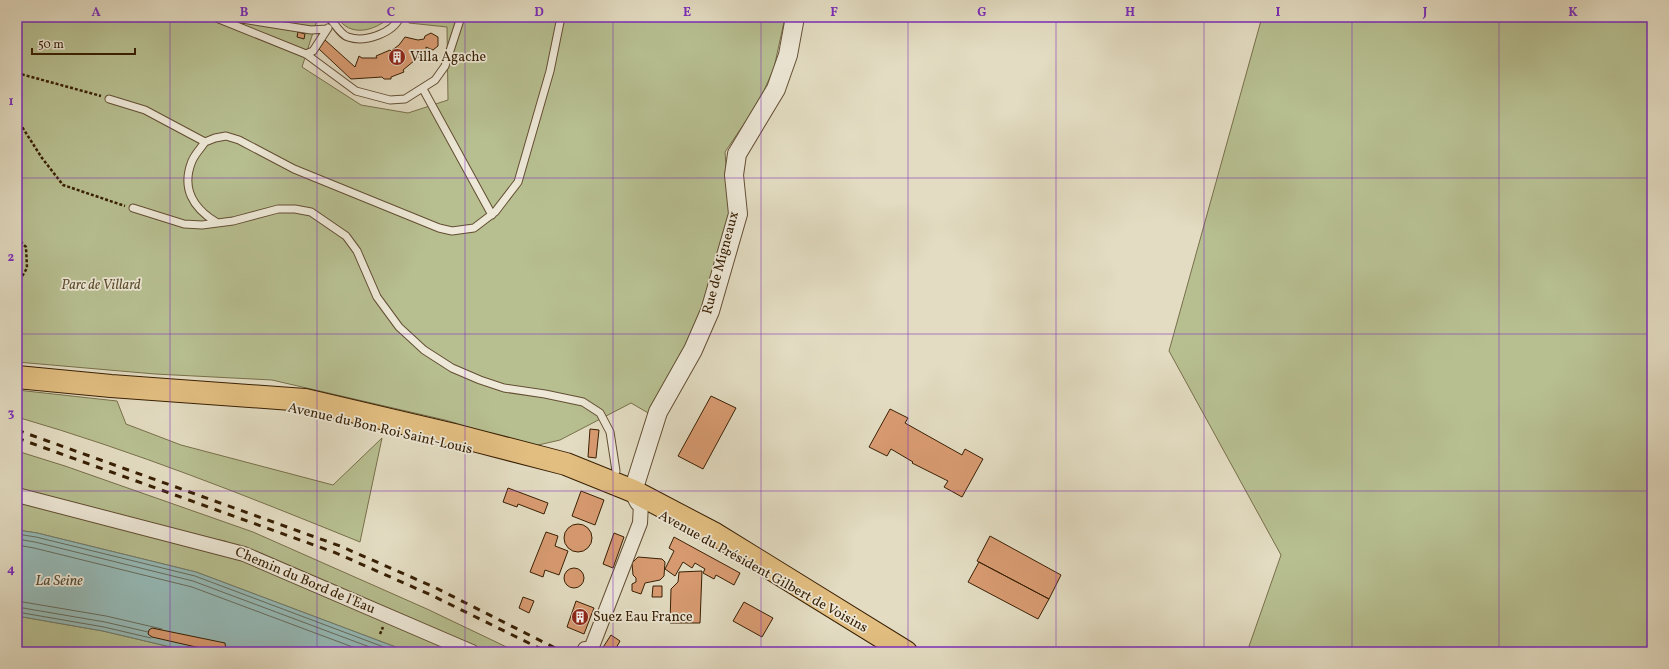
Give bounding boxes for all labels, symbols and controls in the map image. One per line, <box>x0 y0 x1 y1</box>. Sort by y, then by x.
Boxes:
text: A <box>91 4 101 22</box>
text: B <box>240 4 249 22</box>
text: C <box>387 4 395 22</box>
text: D <box>534 4 544 22</box>
text: E <box>683 4 691 22</box>
text: F <box>830 4 838 22</box>
text: G <box>977 4 987 22</box>
text: H <box>1125 4 1135 22</box>
text: I <box>1276 4 1281 22</box>
text: J <box>1422 4 1428 22</box>
text: K <box>1568 4 1578 22</box>
scale bar <box>32 30 135 56</box>
text: 50 m <box>38 37 64 53</box>
building icon: Villa Agache <box>387 47 407 67</box>
place label: Villa Agache <box>410 48 486 67</box>
text: 1 <box>8 93 14 111</box>
street label: Rue de Migneaux <box>698 209 744 317</box>
text: 2 <box>8 249 15 267</box>
park label: Parc de Villard <box>61 276 141 295</box>
street label: Avenue du Bon Roi Saint-Louis <box>286 398 474 460</box>
text: 3 <box>8 405 15 423</box>
street label: Avenue du Président Gilbert de Voisins <box>655 506 871 638</box>
street label: Chemin du Bord de l'Eau <box>232 543 378 619</box>
text: 4 <box>7 561 15 579</box>
water label: La Seine <box>35 571 83 592</box>
building icon: Suez Eau France <box>570 607 590 627</box>
place label: Suez Eau France <box>593 608 693 627</box>

